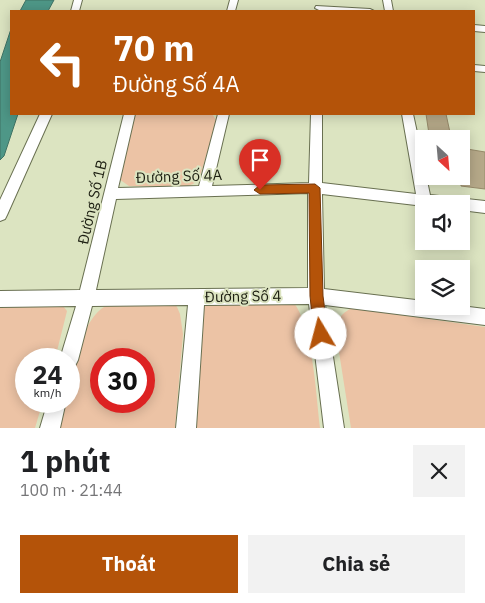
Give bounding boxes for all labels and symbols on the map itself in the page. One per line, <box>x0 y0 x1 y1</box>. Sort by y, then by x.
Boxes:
north arrow <box>415 130 470 185</box>
pin <box>239 139 281 190</box>
street label: Đường Số 1B <box>73 158 111 246</box>
street label: Đường Số 4A <box>136 165 223 187</box>
street label: Đường Số 4 <box>205 286 281 306</box>
position arrow <box>294 307 346 359</box>
speed limit sign: 30 <box>90 348 155 413</box>

